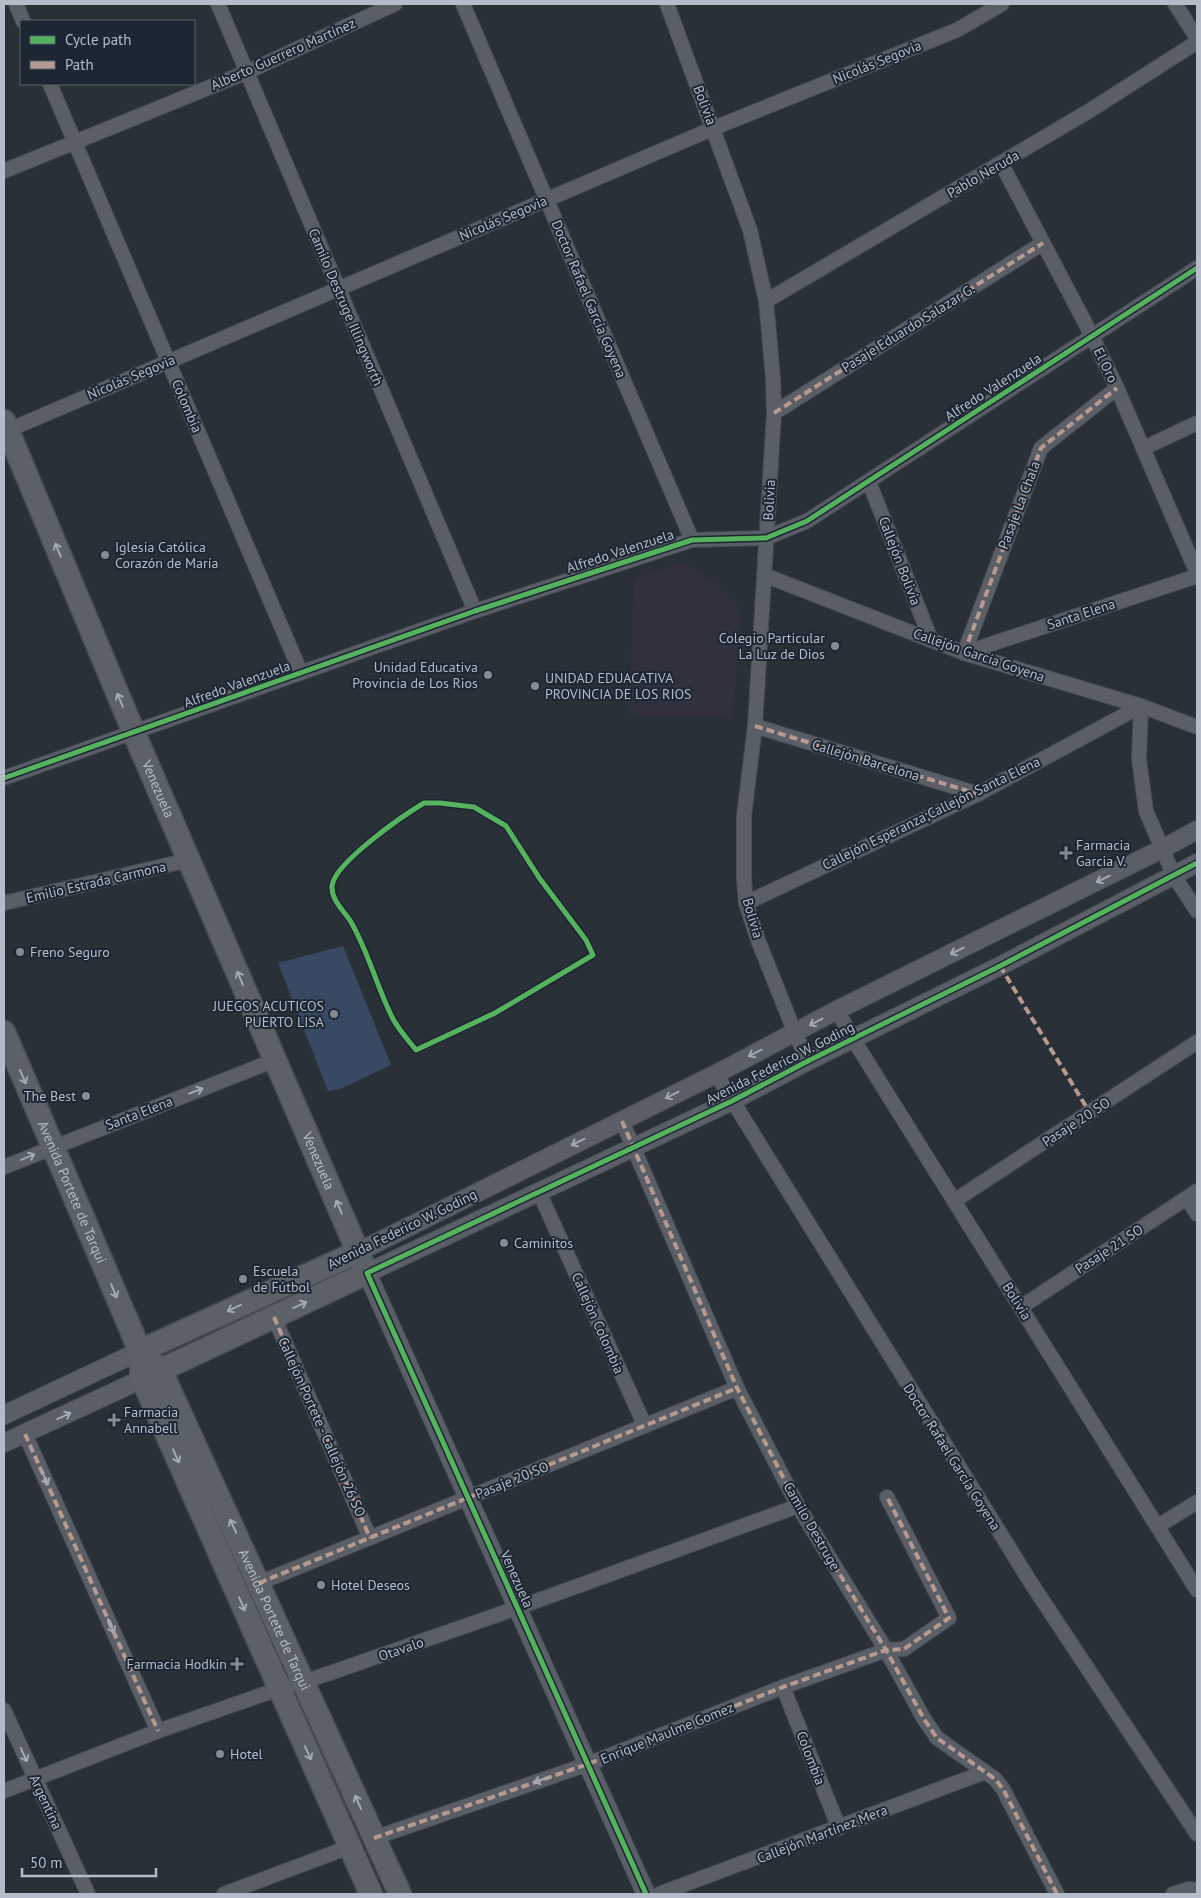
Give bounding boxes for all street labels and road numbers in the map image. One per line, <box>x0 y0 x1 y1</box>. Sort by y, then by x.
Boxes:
street label: Alberto Guerrero Martínez <box>208 14 358 94</box>
street label: Nicolás Segovia <box>830 36 924 88</box>
street label: Bolivia <box>689 83 721 127</box>
street label: Pablo Neruda <box>944 146 1022 202</box>
street label: Nicolás Segovia <box>456 191 550 245</box>
street label: Doctor Rafael García Goyena <box>547 217 631 381</box>
street label: Camilo Destruge Illingworth <box>305 226 387 388</box>
street label: Pasaje Eduardo Salazar G. <box>838 280 978 376</box>
street label: El Oro <box>1090 344 1122 386</box>
street label: Alfredo Valenzuela <box>941 349 1045 425</box>
street label: Nicolás Segovia <box>84 350 178 404</box>
street label: Colombia <box>168 377 206 435</box>
street label: Pasaje La Chala <box>994 458 1044 552</box>
street label: Bolivia <box>759 479 779 521</box>
street label: Callejón Bolivia <box>875 514 925 608</box>
street label: Alfredo Valenzuela <box>564 525 676 577</box>
street label: Santa Elena <box>1045 594 1117 633</box>
street label: Callejón García Goyena <box>911 624 1047 686</box>
street label: Alfredo Valenzuela <box>181 656 293 712</box>
street label: Callejón Barcelona <box>810 735 922 785</box>
street label: Callejón Esperanza;Callejón Santa Elena <box>819 752 1043 874</box>
street label: Venezuela <box>137 757 179 821</box>
street label: Emilio Estrada Carmona <box>24 857 168 907</box>
street label: Bolivia <box>739 896 767 940</box>
street label: Avenida Federico W. Goding <box>703 1018 857 1108</box>
street label: Santa Elena <box>103 1092 175 1134</box>
street label: Pasaje 20 SO <box>1039 1093 1113 1151</box>
street label: Avenida Portete de Tarqui <box>34 1118 111 1266</box>
street label: Venezuela <box>298 1128 339 1192</box>
street label: Avenida Federico W. Goding <box>324 1185 480 1273</box>
street label: Pasaje 21 SO <box>1072 1220 1146 1278</box>
street label: Callejón Colombia <box>568 1270 628 1376</box>
street label: Bolivia <box>999 1279 1036 1323</box>
street label: Callejón Portete - Callejón 26 SO <box>274 1334 370 1520</box>
street label: Doctor Rafael García Goyena <box>899 1380 1005 1534</box>
street label: Pasaje 20 SO <box>473 1457 551 1503</box>
street label: Camilo Destruge <box>779 1479 845 1573</box>
street label: Avenida Portete de Tarqui <box>235 1546 315 1693</box>
street label: Venezuela <box>496 1547 538 1610</box>
street label: Otavalo <box>376 1633 426 1665</box>
street label: Enrique Maulme Gomez <box>598 1698 736 1768</box>
street label: Colombia <box>793 1729 829 1788</box>
street label: Argentina <box>26 1772 67 1832</box>
street label: Callejón Martínez Mera <box>754 1801 890 1867</box>

